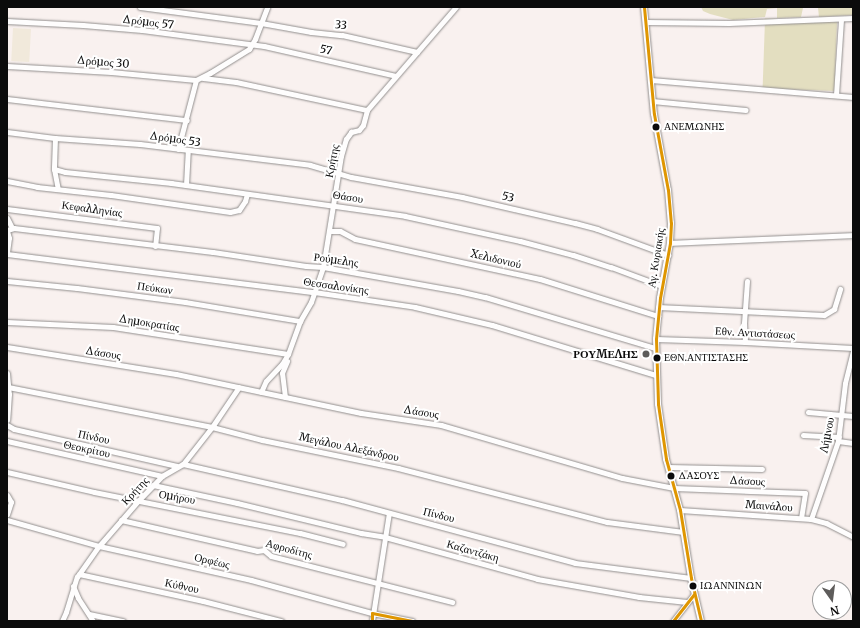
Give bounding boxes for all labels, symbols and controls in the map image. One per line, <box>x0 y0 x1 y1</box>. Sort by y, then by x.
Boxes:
street label: Δρόμος 57 <box>121 12 175 32</box>
street label: 33 <box>334 18 348 32</box>
street label: 57 <box>319 42 333 58</box>
street label: Δρόμος 30 <box>76 53 130 71</box>
place label: ΑΝΕΜΩΝΗΣ <box>664 121 724 133</box>
marker: ΑΝΕΜΩΝΗΣ <box>651 122 661 132</box>
street label: Δρόμος 53 <box>148 129 202 149</box>
street label: Κρήτης <box>322 143 342 179</box>
street label: Θάσου <box>332 188 364 206</box>
street label: 53 <box>500 189 516 205</box>
street label: Κεφαλληνίας <box>61 198 123 220</box>
street label: Αγ. Κυριακής <box>645 227 667 289</box>
street label: Χελιδονιού <box>469 247 523 271</box>
street label: Ρούμελης <box>313 250 359 270</box>
street label: Θεσσαλονίκης <box>303 275 369 297</box>
street label: Πεύκων <box>136 279 174 297</box>
street label: Δημοκρατίας <box>117 312 181 334</box>
street label: Εθν. Αντιστάσεως <box>715 324 795 342</box>
street label: Δάσους <box>84 344 122 362</box>
place label: ΡΟΥΜΕΛΗΣ <box>573 347 638 361</box>
marker: ΡΟΥΜΕΛΗΣ <box>641 349 651 359</box>
place label: ΕΘΝ.ΑΝΤΙΣΤΑΣΗΣ <box>664 352 748 364</box>
marker: ΕΘΝ.ΑΝΤΙΣΤΑΣΗΣ <box>652 353 662 363</box>
street label: Δάσους <box>402 403 440 421</box>
street label: Λήμνου <box>817 416 837 454</box>
street label: Πίνδου <box>77 427 111 447</box>
street label: Μεγάλου Αλεξάνδρου <box>298 430 400 464</box>
street label: Θεοκρίτου <box>62 438 112 460</box>
place label: ΔΑΣΟΥΣ <box>678 470 719 482</box>
marker: ΔΑΣΟΥΣ <box>666 471 676 481</box>
street label: Δάσους <box>729 473 765 489</box>
street label: Κρήτης <box>119 474 151 508</box>
street label: Ομήρου <box>158 487 196 507</box>
street label: Μαινάλου <box>745 498 793 514</box>
street label: Πίνδου <box>422 505 456 525</box>
street label: Αφροδίτης <box>264 536 314 562</box>
street label: Καζαντζάκη <box>445 537 501 565</box>
street label: Ορφέως <box>193 551 231 571</box>
street label: Κύθνου <box>164 576 200 596</box>
place label: ΙΩΑΝΝΙΝΩΝ <box>700 580 762 592</box>
north arrow <box>812 580 852 620</box>
marker: ΙΩΑΝΝΙΝΩΝ <box>688 581 698 591</box>
text: N <box>829 603 841 619</box>

